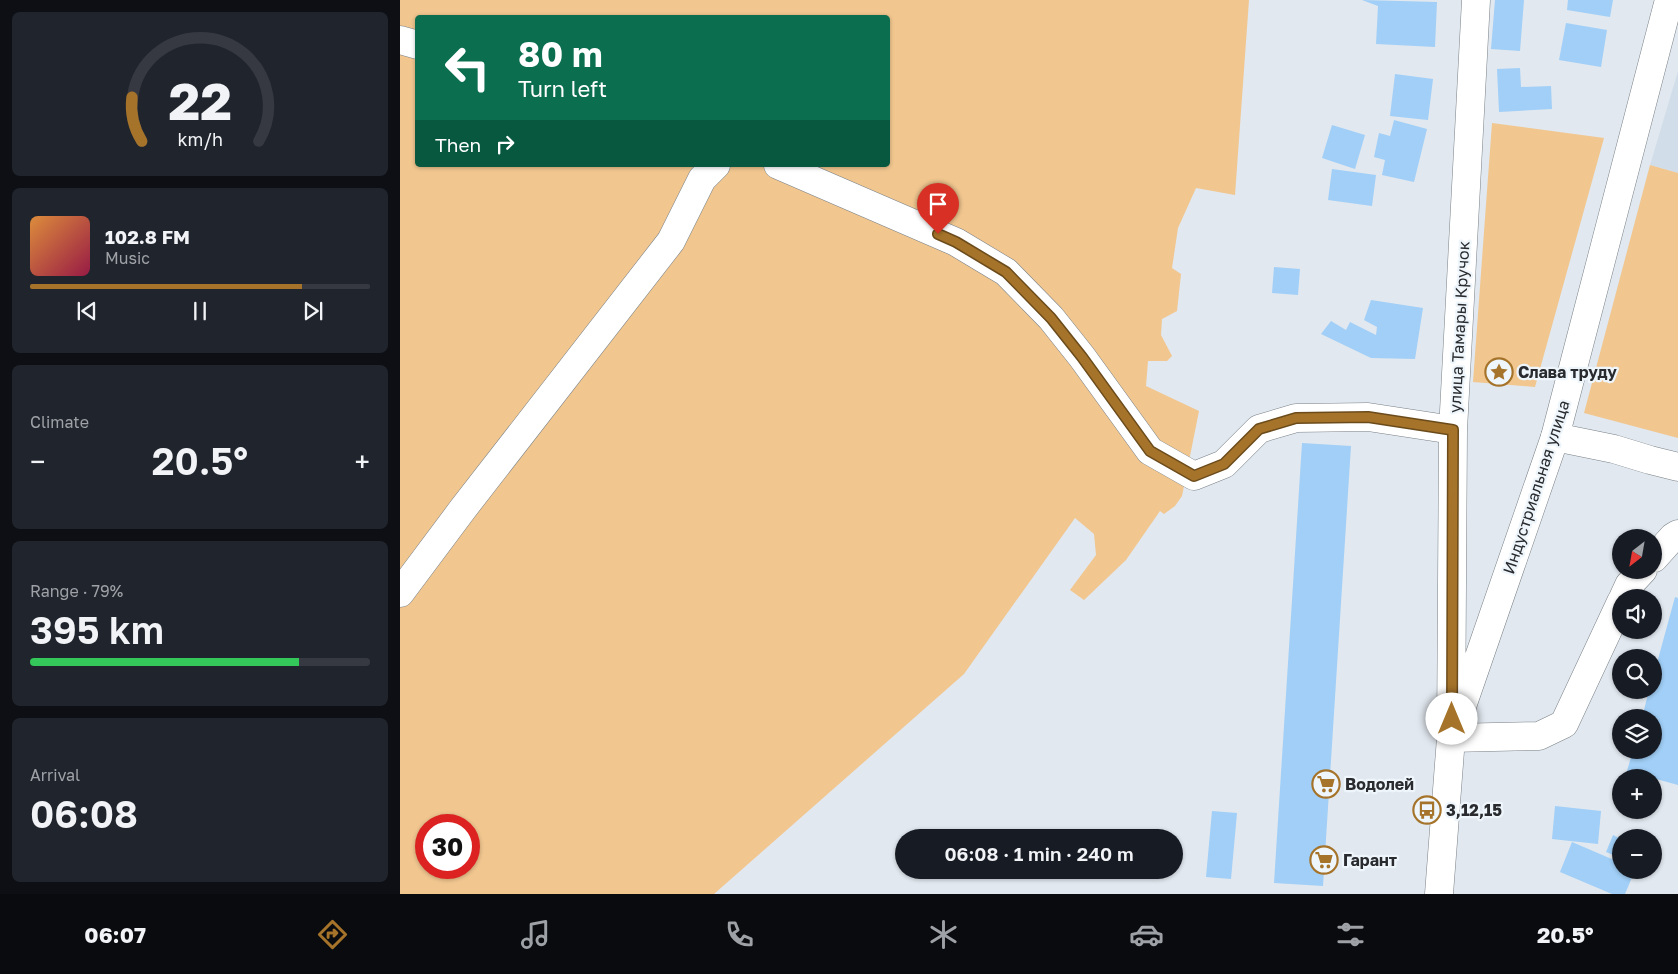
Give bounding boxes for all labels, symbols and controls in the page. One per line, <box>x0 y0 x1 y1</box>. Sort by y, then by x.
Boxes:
text: 80 m <box>518 33 603 75</box>
icon: left <box>435 35 500 100</box>
text: 22 <box>168 69 232 131</box>
text: Turn left <box>518 75 607 102</box>
text: km/h <box>177 128 223 150</box>
icon: right <box>491 130 519 158</box>
text: Then <box>435 133 481 156</box>
pin <box>917 183 959 234</box>
icon: arrive <box>924 190 952 218</box>
text: 102.8 FM <box>105 225 190 248</box>
street label: улица Тамары Кручок <box>1445 241 1473 413</box>
text: Music <box>105 248 150 268</box>
icon: previous <box>73 297 101 325</box>
icon: pause <box>186 297 214 325</box>
icon: next <box>299 297 327 325</box>
place icon: Слава труду <box>1484 357 1514 387</box>
place label: Слава труду <box>1518 362 1617 382</box>
street label: Индустриальная улица <box>1498 397 1574 577</box>
text: Climate <box>30 412 89 432</box>
text: 20.5° <box>152 438 248 483</box>
text: − <box>30 445 45 478</box>
text: + <box>355 445 370 478</box>
north arrow <box>1612 529 1662 579</box>
map controls <box>1612 529 1662 879</box>
text: Range · 79% <box>30 581 123 601</box>
button: sound <box>1612 589 1662 639</box>
text: 395 km <box>30 607 164 652</box>
button: search <box>1612 649 1662 699</box>
position arrow <box>1425 692 1477 744</box>
button: layers <box>1612 709 1662 759</box>
text: Arrival <box>30 765 80 785</box>
supermarket icon: Водолей <box>1311 769 1341 799</box>
button: + <box>1612 769 1662 819</box>
place label: Водолей <box>1345 774 1414 794</box>
text: 06:08 <box>30 791 138 836</box>
bus stop icon: 3,12,15 <box>1412 795 1442 825</box>
place label: 3,12,15 <box>1446 800 1502 820</box>
speed limit sign: 30 <box>415 814 480 879</box>
button: − <box>1612 829 1662 879</box>
text: 06:08 · 1 min · 240 m <box>944 842 1134 865</box>
supermarket icon: Гарант <box>1309 845 1339 875</box>
place label: Гарант <box>1343 850 1397 870</box>
icon: directions <box>315 917 350 952</box>
icon: music <box>518 917 553 952</box>
icon: phone <box>722 917 757 952</box>
icon: climate <box>926 917 961 952</box>
icon: car <box>1129 917 1164 952</box>
icon: filters <box>1333 917 1368 952</box>
text: 06:07 <box>84 921 146 948</box>
text: 20.5° <box>1537 921 1594 948</box>

